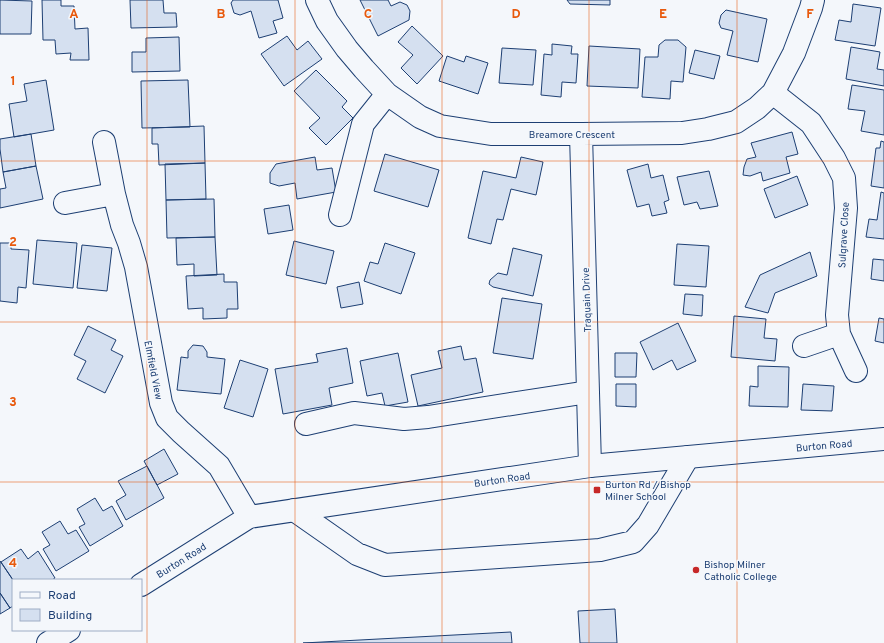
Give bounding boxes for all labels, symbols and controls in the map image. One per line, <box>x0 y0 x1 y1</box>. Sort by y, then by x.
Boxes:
text: A <box>69 7 79 23</box>
text: B <box>217 7 226 23</box>
text: C <box>364 7 372 23</box>
text: D <box>511 7 521 23</box>
text: E <box>659 7 667 23</box>
text: F <box>806 7 814 23</box>
text: 1 <box>10 74 16 90</box>
street label: Breamore Crescent <box>529 129 615 142</box>
street label: Sulgrave Close <box>836 202 853 268</box>
text: 2 <box>9 235 17 251</box>
street label: Traquain Drive <box>580 267 595 333</box>
street label: Elmfield View <box>140 340 165 401</box>
text: 3 <box>9 395 17 411</box>
street label: Burton Road <box>795 438 853 455</box>
street label: Burton Road <box>473 470 531 491</box>
place label: Burton Rd / Bishop Milner School <box>605 479 691 504</box>
marker: Burton Rd / Bishop Milner School <box>592 485 602 495</box>
street label: Burton Road <box>154 541 209 582</box>
text: 4 <box>9 556 17 572</box>
place label: Bishop Milner Catholic College <box>704 559 777 584</box>
marker: Bishop Milner Catholic College <box>691 565 701 575</box>
legend <box>12 579 142 631</box>
text: Road <box>48 588 76 604</box>
text: Building <box>48 608 92 624</box>

